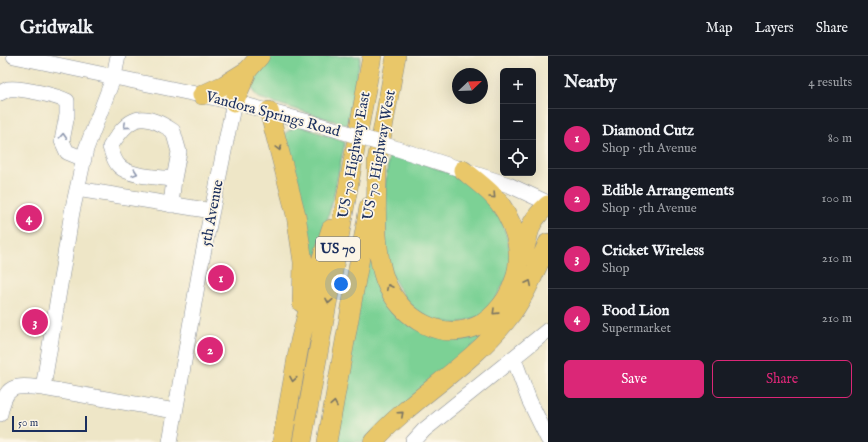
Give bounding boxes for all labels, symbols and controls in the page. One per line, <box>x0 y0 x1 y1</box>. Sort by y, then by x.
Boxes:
text: Gridwalk <box>20 16 93 40</box>
text: Map <box>706 19 733 37</box>
text: Layers <box>755 19 794 37</box>
text: Share <box>816 19 848 37</box>
north arrow <box>452 68 488 104</box>
map controls <box>500 68 536 176</box>
button: + <box>500 68 536 104</box>
text: Nearby <box>564 72 617 93</box>
text: 4 results <box>808 74 852 91</box>
street label: Vandora Springs Road <box>203 87 343 141</box>
street label: US 70 Highway West <box>358 88 400 222</box>
street label: US 70 Highway East <box>334 90 374 220</box>
button: − <box>500 104 536 140</box>
text: Diamond Cutz <box>602 121 694 140</box>
one-way arrow <box>123 122 131 129</box>
text: 1 <box>575 130 579 147</box>
text: 80 m <box>828 130 852 147</box>
one-way arrow <box>59 133 68 139</box>
button: locate <box>500 140 536 176</box>
text: Shop · 5th Avenue <box>602 140 697 157</box>
one-way arrow <box>274 144 283 151</box>
one-way arrow <box>131 168 138 177</box>
street label: 5th Avenue <box>196 178 228 248</box>
text: Edible Arrangements <box>602 181 734 200</box>
text: 2 <box>574 190 580 207</box>
text: 100 m <box>822 190 852 207</box>
one-way arrow <box>488 191 495 199</box>
text: Shop · 5th Avenue <box>602 200 697 217</box>
pin: 4 <box>16 203 42 233</box>
road number: US 70 <box>316 237 360 261</box>
text: Cricket Wireless <box>602 241 704 260</box>
text: 3 <box>575 250 579 267</box>
text: 210 m <box>822 250 852 267</box>
text: Shop <box>602 260 630 277</box>
pin: 1 <box>208 263 234 293</box>
your location <box>331 274 351 294</box>
one-way arrow <box>524 280 532 287</box>
one-way arrow <box>386 283 394 291</box>
one-way arrow <box>325 298 333 304</box>
text: Food Lion <box>602 301 669 320</box>
pin: 3 <box>22 307 48 337</box>
one-way arrow <box>492 307 500 315</box>
text: 4 <box>574 310 580 327</box>
text: 210 m <box>822 310 852 327</box>
text: Supermarket <box>602 320 671 337</box>
pin: 2 <box>197 335 223 365</box>
button: Save <box>564 360 704 398</box>
button: Share <box>712 360 852 398</box>
one-way arrow <box>289 376 298 382</box>
one-way arrow <box>329 401 338 407</box>
one-way arrow <box>396 412 403 419</box>
scale bar <box>12 414 87 433</box>
text: 50 m <box>18 416 38 430</box>

